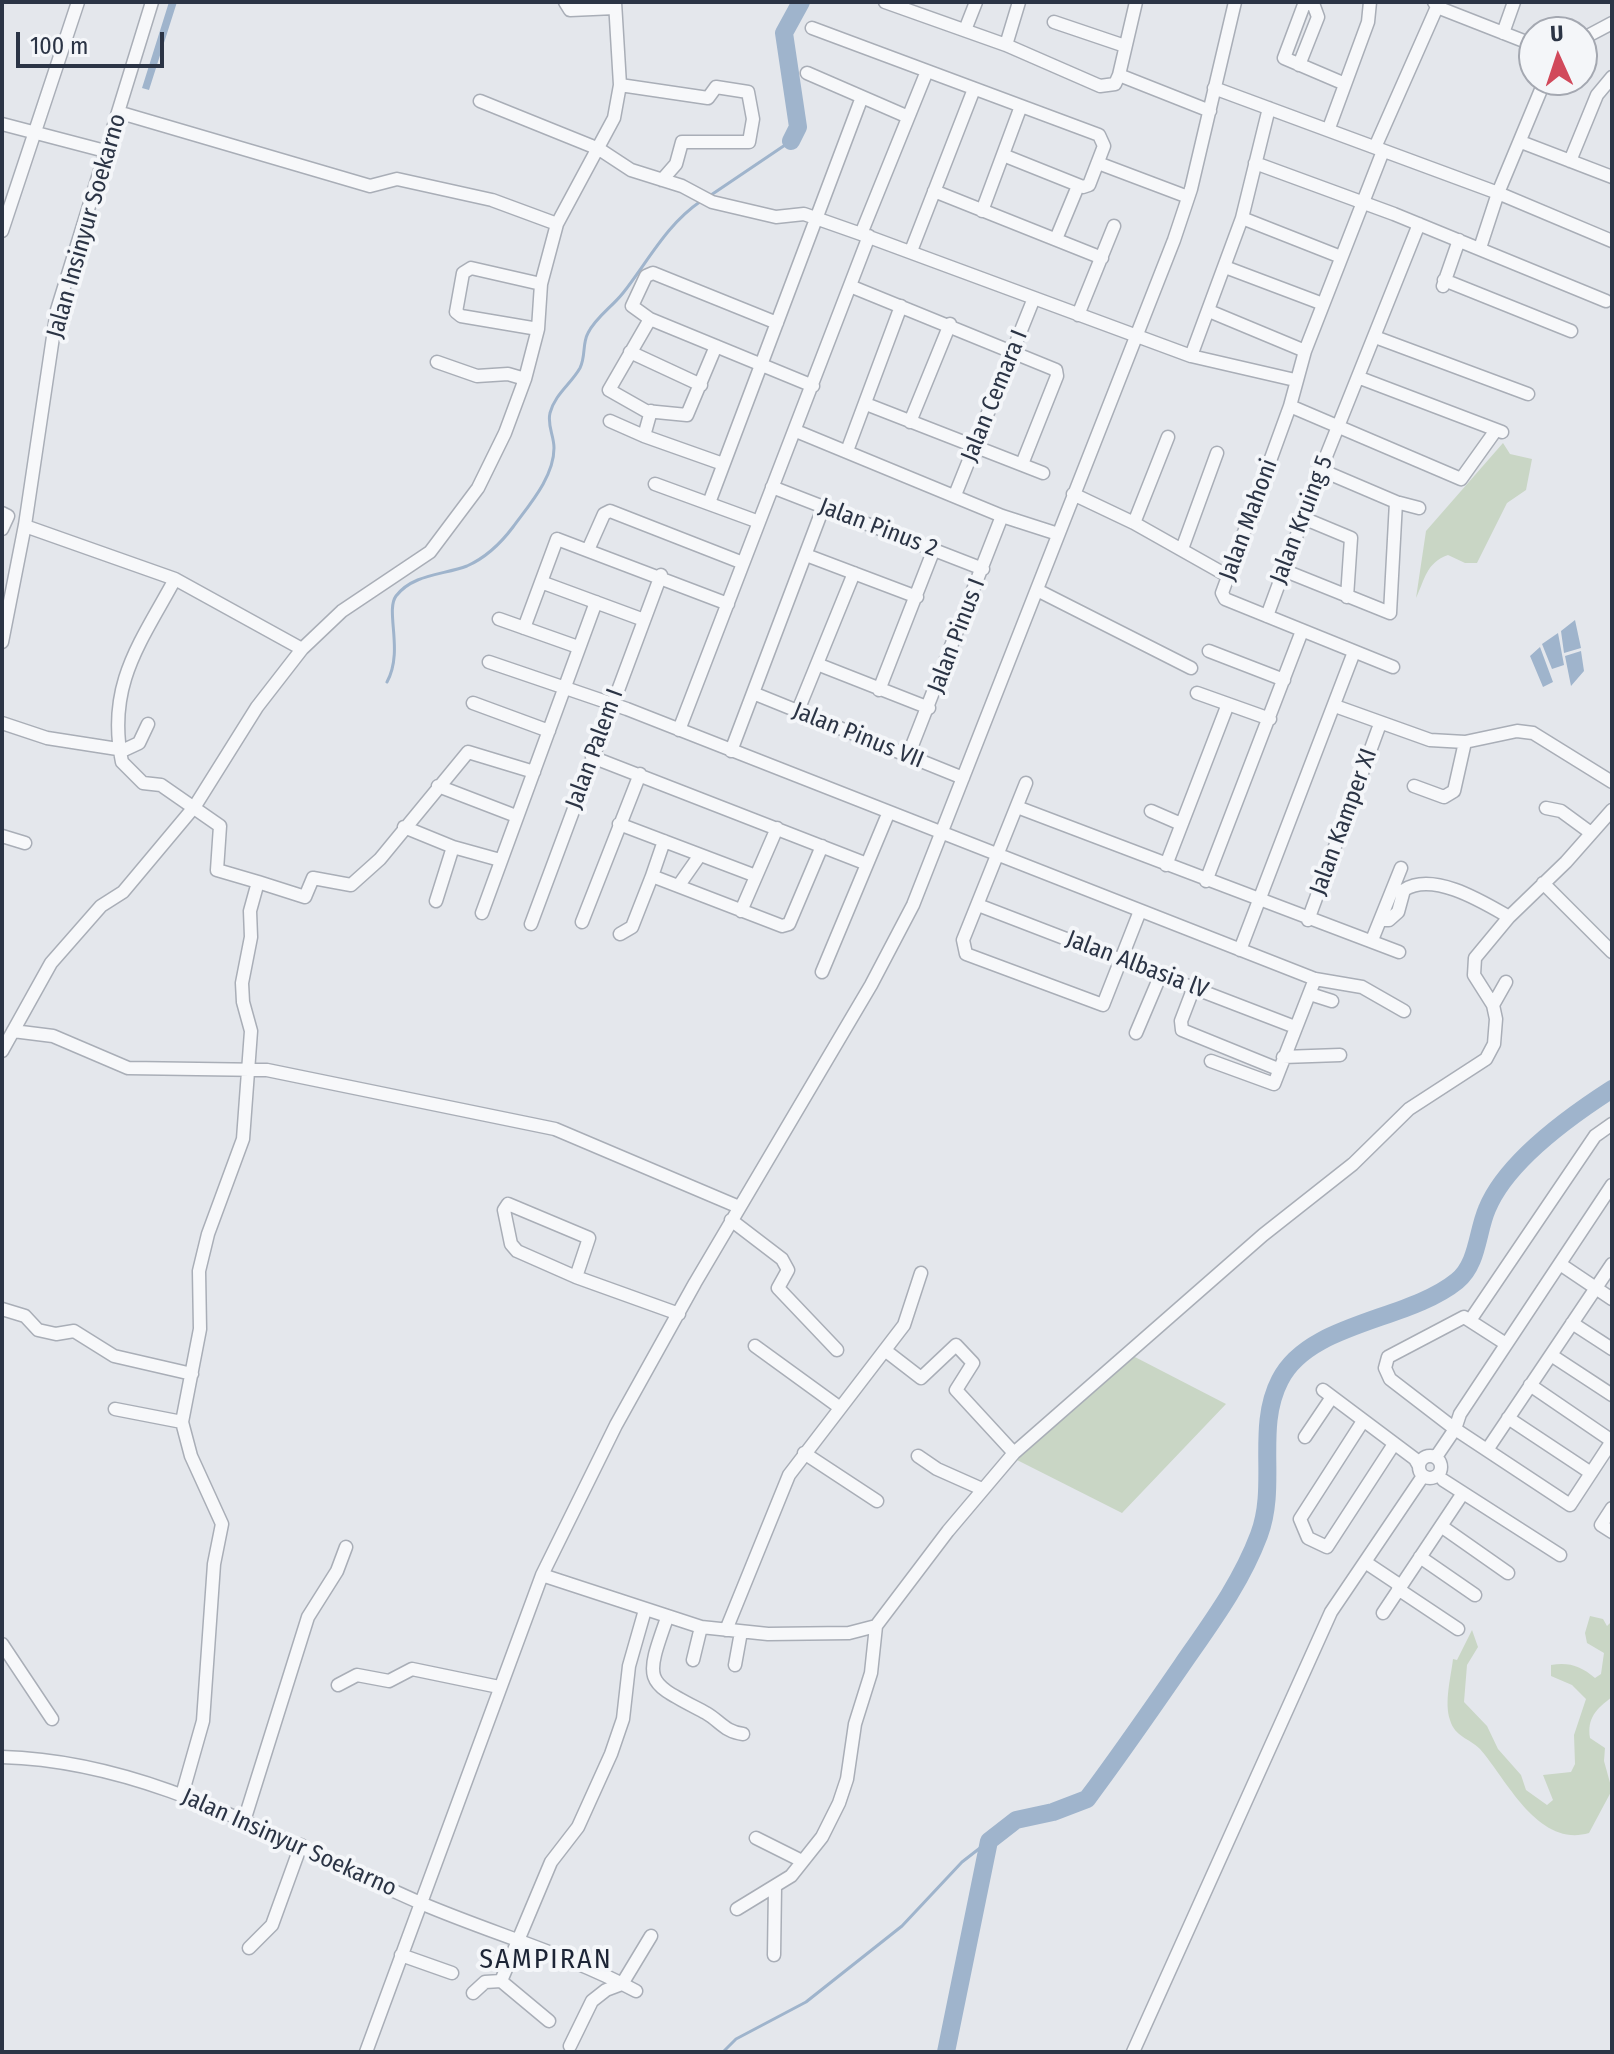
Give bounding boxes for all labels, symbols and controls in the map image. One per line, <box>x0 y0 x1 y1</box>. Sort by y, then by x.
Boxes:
scale bar <box>20 16 168 66</box>
north arrow <box>1518 16 1598 96</box>
text: U <box>1550 20 1564 47</box>
text: 100 m <box>30 32 88 60</box>
street label: Jalan Insinyur Soekarno <box>41 111 133 341</box>
street label: Jalan Cemara I <box>956 326 1034 466</box>
street label: Jalan Kruing 5 <box>1264 452 1340 588</box>
street label: Jalan Mahoni <box>1214 455 1284 585</box>
street label: Jalan Pinus 2 <box>815 492 941 564</box>
street label: Jalan Pinus I <box>922 575 992 697</box>
street label: Jalan Palem I <box>560 685 630 813</box>
street label: Jalan Pinus VII <box>788 697 928 775</box>
street label: Jalan Kamper XI <box>1304 745 1384 899</box>
street label: Jalan Albasia lV <box>1062 925 1212 1005</box>
street label: Jalan Insinyur Soekarno <box>177 1783 401 1903</box>
district label: SAMPIRAN <box>479 1943 613 1977</box>

